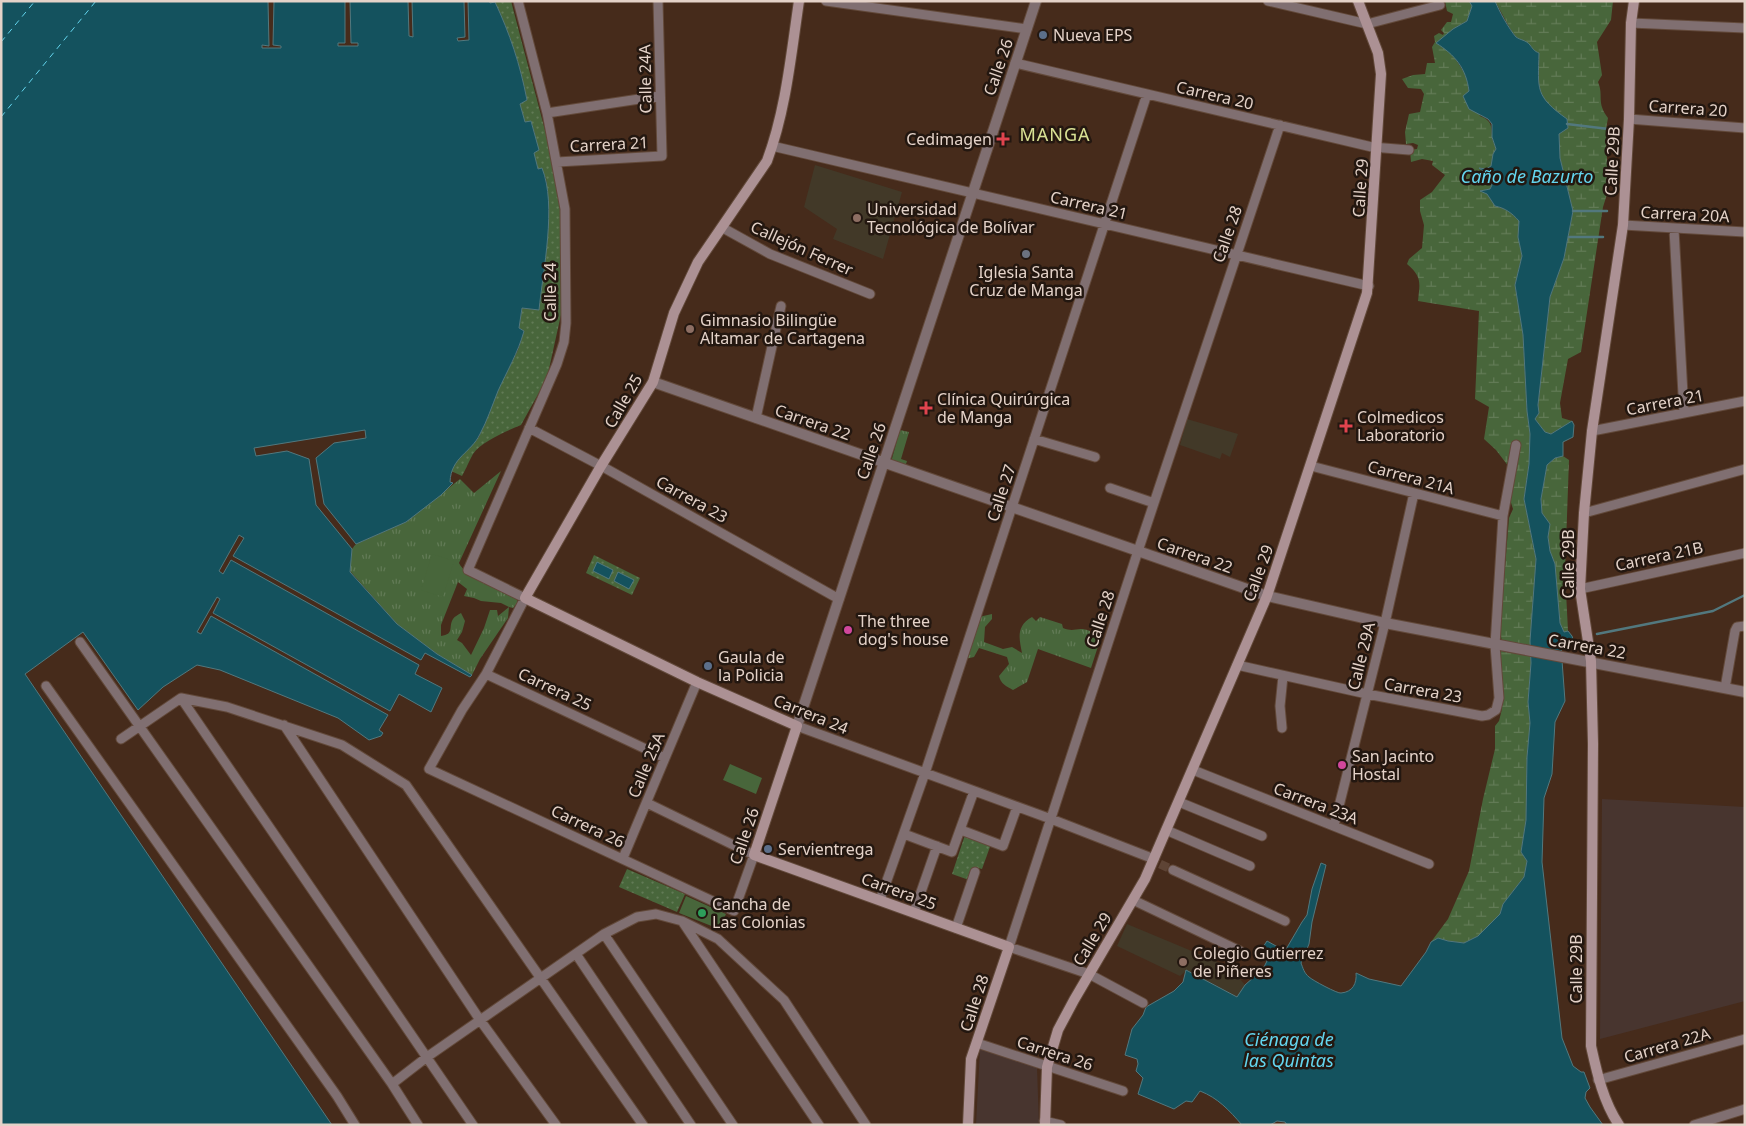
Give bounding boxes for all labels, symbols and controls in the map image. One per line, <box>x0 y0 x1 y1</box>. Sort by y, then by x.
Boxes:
place label: Nueva EPS <box>1053 24 1133 46</box>
marker: Nueva EPS <box>1037 29 1049 41</box>
street label: Calle 26 <box>978 36 1018 98</box>
street label: Calle 24A <box>633 44 657 114</box>
street label: Carrera 20 <box>1174 75 1256 115</box>
street label: Carrera 20 <box>1648 94 1728 122</box>
district label: MANGA <box>1019 122 1091 146</box>
street label: Calle 29B <box>1599 126 1625 196</box>
place label: Cedimagen <box>906 128 992 150</box>
street label: Carrera 21 <box>569 131 649 157</box>
marker: Cedimagen <box>996 132 1010 146</box>
street label: Calle 29 <box>1347 158 1373 218</box>
water label: Caño de Bazurto <box>1461 164 1593 188</box>
street label: Carrera 21 <box>1048 185 1130 225</box>
place label: Universidad Tecnológica de Bolívar <box>867 198 1035 238</box>
street label: Carrera 20A <box>1640 201 1731 227</box>
street label: Calle 28 <box>1207 203 1247 265</box>
marker: Universidad Tecnológica de Bolívar <box>851 212 863 224</box>
street label: Callejón Ferrer <box>747 216 857 281</box>
marker: Iglesia Santa Cruz de Manga <box>1020 248 1032 260</box>
place label: Iglesia Santa Cruz de Manga <box>969 261 1083 301</box>
street label: Calle 24 <box>539 263 561 321</box>
place label: Gimnasio Bilingüe Altamar de Cartagena <box>700 309 865 349</box>
marker: Gimnasio Bilingüe Altamar de Cartagena <box>684 323 696 335</box>
street label: Calle 25 <box>599 370 647 432</box>
street label: Carrera 21 <box>1624 384 1706 420</box>
place label: Clínica Quirúrgica de Manga <box>937 388 1070 428</box>
street label: Carrera 22 <box>772 399 854 445</box>
marker: Clínica Quirúrgica de Manga <box>919 401 933 415</box>
place label: Colmedicos Laboratorio <box>1357 406 1445 446</box>
marker: Colmedicos Laboratorio <box>1339 419 1353 433</box>
street label: Calle 26 <box>851 420 891 482</box>
street label: Carrera 21A <box>1365 455 1458 499</box>
street label: Calle 27 <box>981 462 1021 524</box>
street label: Carrera 23 <box>652 470 732 528</box>
street label: Calle 29B <box>1557 529 1579 599</box>
street label: Carrera 22 <box>1154 532 1236 578</box>
street label: Carrera 21B <box>1613 536 1705 576</box>
street label: Calle 29 <box>1238 542 1278 604</box>
street label: Calle 28 <box>1080 588 1120 650</box>
place label: The three dog's house <box>858 610 948 650</box>
street label: Calle 29A <box>1342 619 1380 692</box>
marker: The three dog's house <box>842 624 854 636</box>
street label: Carrera 22 <box>1546 628 1628 664</box>
place label: Gaula de la Policia <box>718 646 785 686</box>
marker: Gaula de la Policia <box>702 660 714 672</box>
street label: Carrera 25 <box>515 662 595 716</box>
street label: Carrera 23 <box>1382 672 1464 708</box>
street label: Carrera 24 <box>770 689 852 739</box>
street label: Calle 25A <box>622 728 670 801</box>
place label: San Jacinto Hostal <box>1352 745 1434 785</box>
marker: San Jacinto Hostal <box>1336 759 1348 771</box>
street label: Carrera 23A <box>1271 777 1362 829</box>
street label: Carrera 26 <box>548 799 628 853</box>
street label: Calle 26 <box>724 805 764 867</box>
place label: Servientrega <box>778 838 874 860</box>
marker: Servientrega <box>762 843 774 855</box>
street label: Carrera 25 <box>858 867 940 915</box>
place label: Cancha de Las Colonias <box>712 893 805 933</box>
marker: Cancha de Las Colonias <box>696 907 708 919</box>
street label: Calle 29 <box>1067 908 1117 970</box>
street label: Calle 29B <box>1565 934 1587 1004</box>
place label: Colegio Gutierrez de Piñeres <box>1193 942 1324 982</box>
marker: Colegio Gutierrez de Piñeres <box>1177 956 1189 968</box>
street label: Calle 28 <box>954 972 994 1034</box>
street label: Carrera 22A <box>1621 1022 1714 1068</box>
water label: Ciénaga de las Quintas <box>1244 1027 1334 1072</box>
street label: Carrera 26 <box>1014 1030 1096 1076</box>

